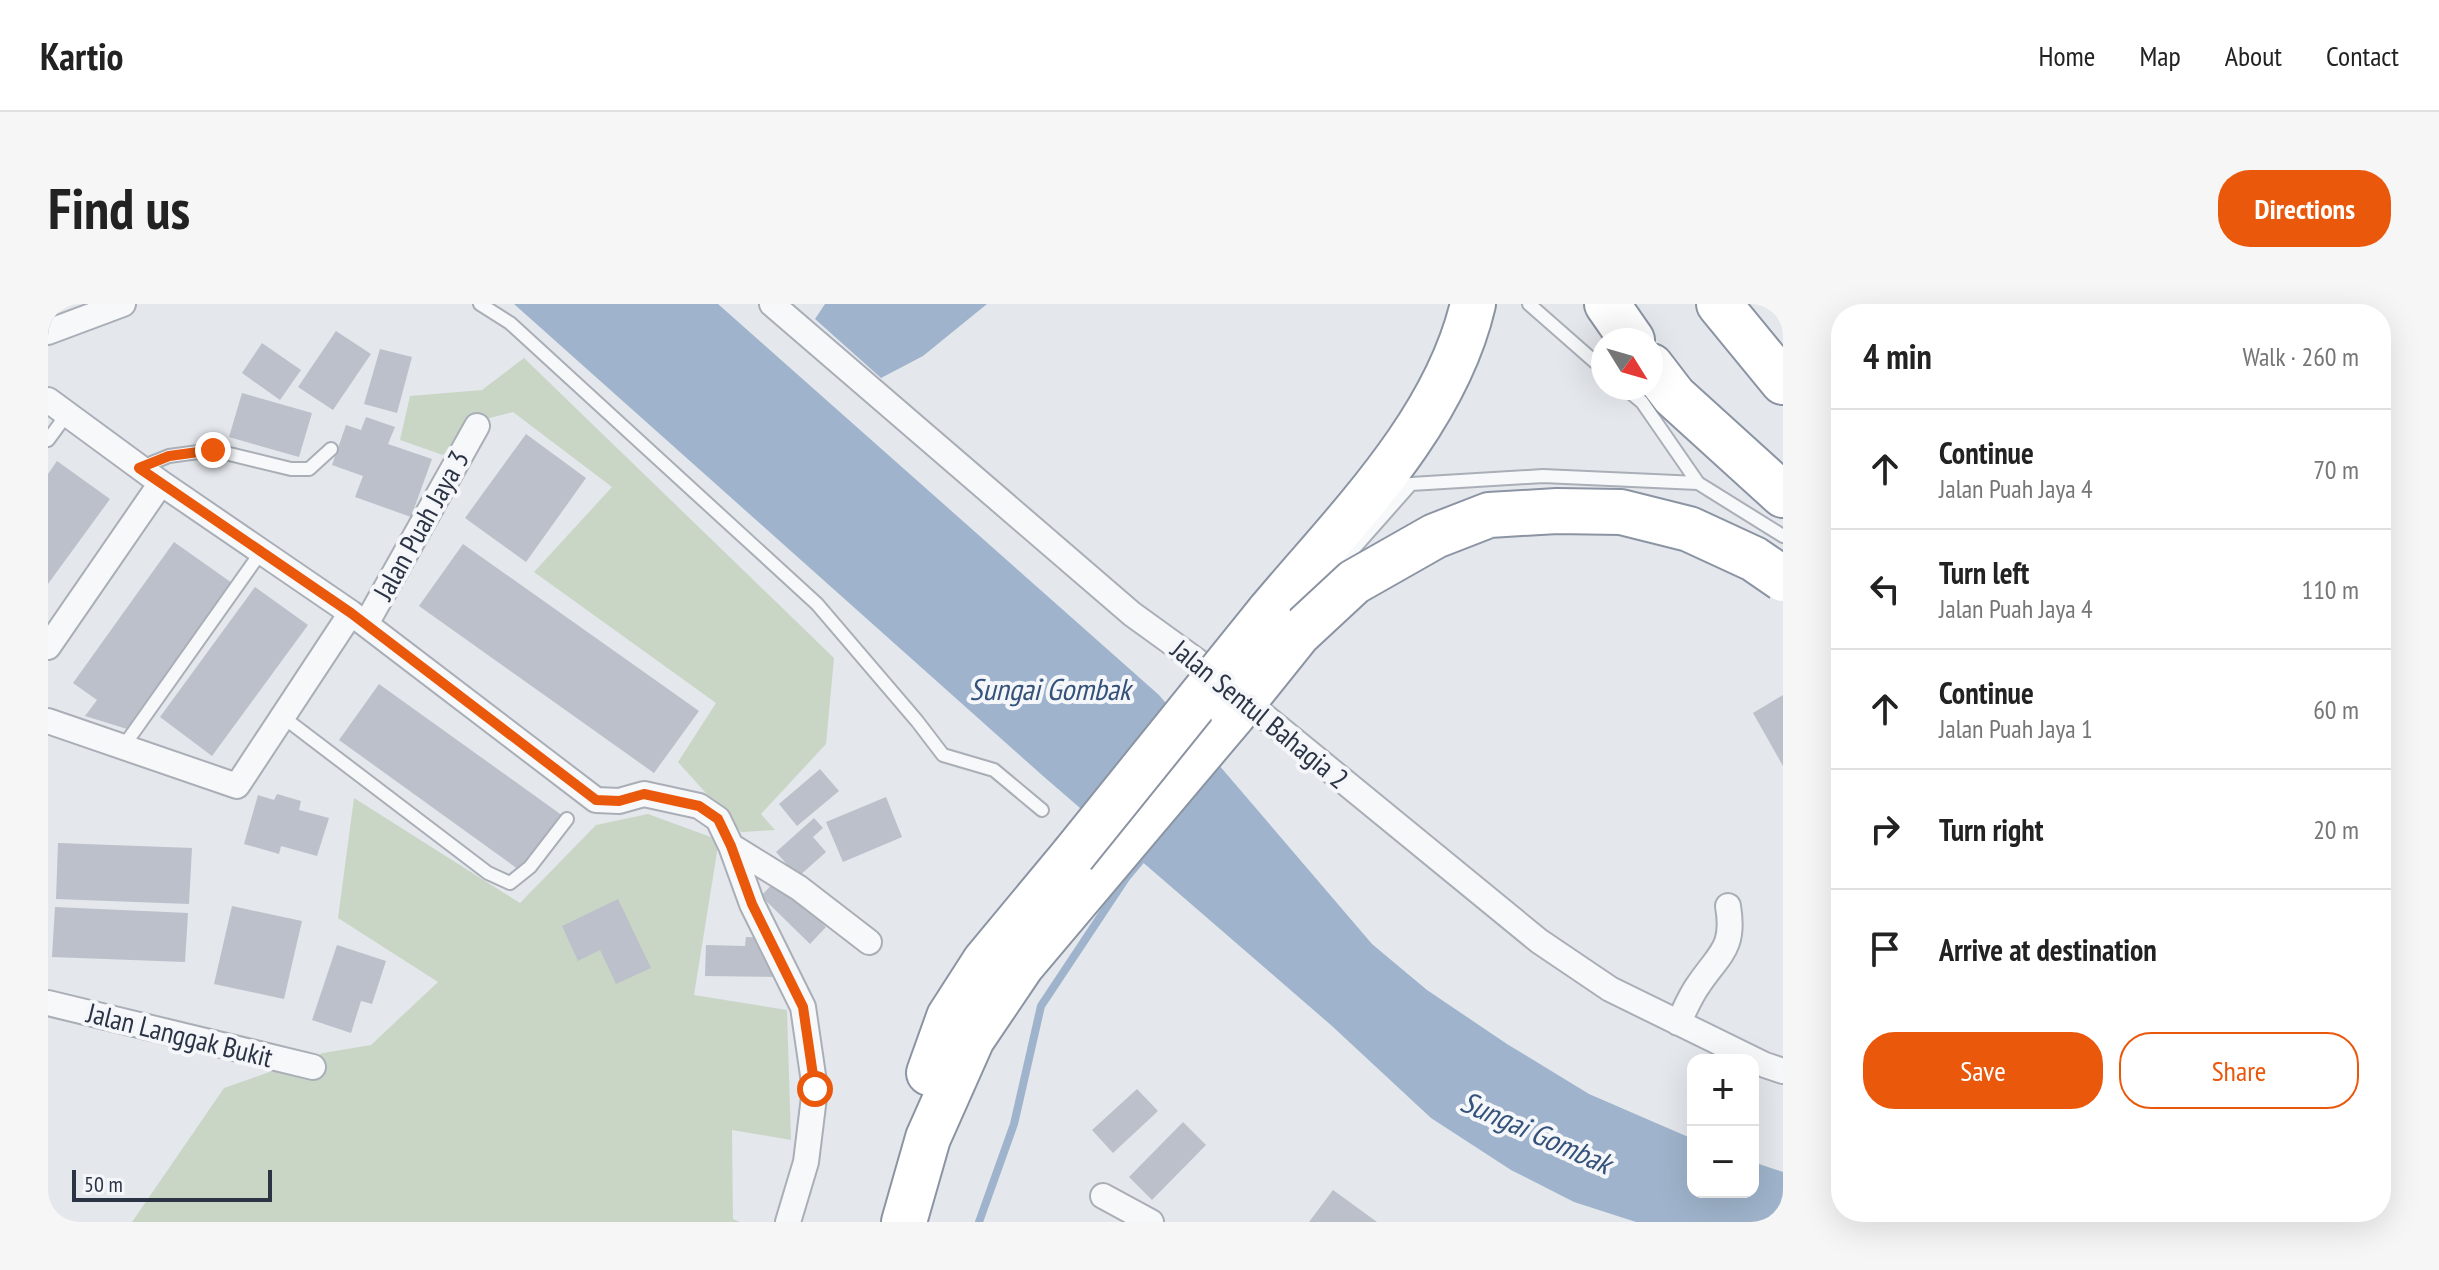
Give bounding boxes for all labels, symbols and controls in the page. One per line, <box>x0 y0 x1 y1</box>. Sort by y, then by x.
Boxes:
text: Kartio <box>40 31 124 80</box>
text: Home <box>2039 37 2095 74</box>
text: Map <box>2139 37 2181 74</box>
text: About <box>2225 37 2282 74</box>
text: Contact <box>2326 37 2399 74</box>
button: Directions <box>2218 170 2391 247</box>
text: Find us <box>48 172 190 244</box>
north arrow <box>1591 328 1663 400</box>
text: 4 min <box>1863 334 1932 378</box>
text: Walk · 260 m <box>2242 340 2359 373</box>
route end <box>195 432 231 468</box>
text: Continue <box>1939 433 2034 472</box>
street label: Jalan Puah Jaya 3 <box>364 443 477 607</box>
icon: ahead <box>1863 447 1907 491</box>
text: 70 m <box>2313 453 2359 486</box>
text: Jalan Puah Jaya 4 <box>1939 472 2093 505</box>
text: Turn left <box>1939 553 2029 592</box>
icon: left <box>1863 567 1907 611</box>
text: 110 m <box>2301 573 2359 606</box>
text: Jalan Puah Jaya 4 <box>1939 592 2093 625</box>
street label: Jalan Sentul Bahagia 2 <box>1163 630 1357 797</box>
water label: Sungai Gombak <box>970 669 1134 708</box>
text: Continue <box>1939 673 2034 712</box>
icon: ahead <box>1863 687 1907 731</box>
text: 60 m <box>2313 693 2359 726</box>
text: Jalan Puah Jaya 1 <box>1939 712 2093 745</box>
icon: right <box>1863 807 1907 851</box>
text: Turn right <box>1939 810 2043 849</box>
text: 20 m <box>2313 813 2359 846</box>
icon: arrive <box>1863 927 1907 971</box>
text: Arrive at destination <box>1939 930 2157 969</box>
street label: Jalan Langgak Bukit <box>82 993 277 1076</box>
button: Save <box>1863 1032 2103 1109</box>
button: Share <box>2119 1032 2359 1109</box>
map controls <box>1687 1054 1759 1198</box>
button: + <box>1687 1054 1759 1126</box>
route start <box>797 1071 833 1107</box>
water label: Sungai Gombak <box>1455 1081 1621 1184</box>
button: − <box>1687 1126 1759 1198</box>
scale bar <box>72 1166 272 1202</box>
text: 50 m <box>84 1170 123 1198</box>

